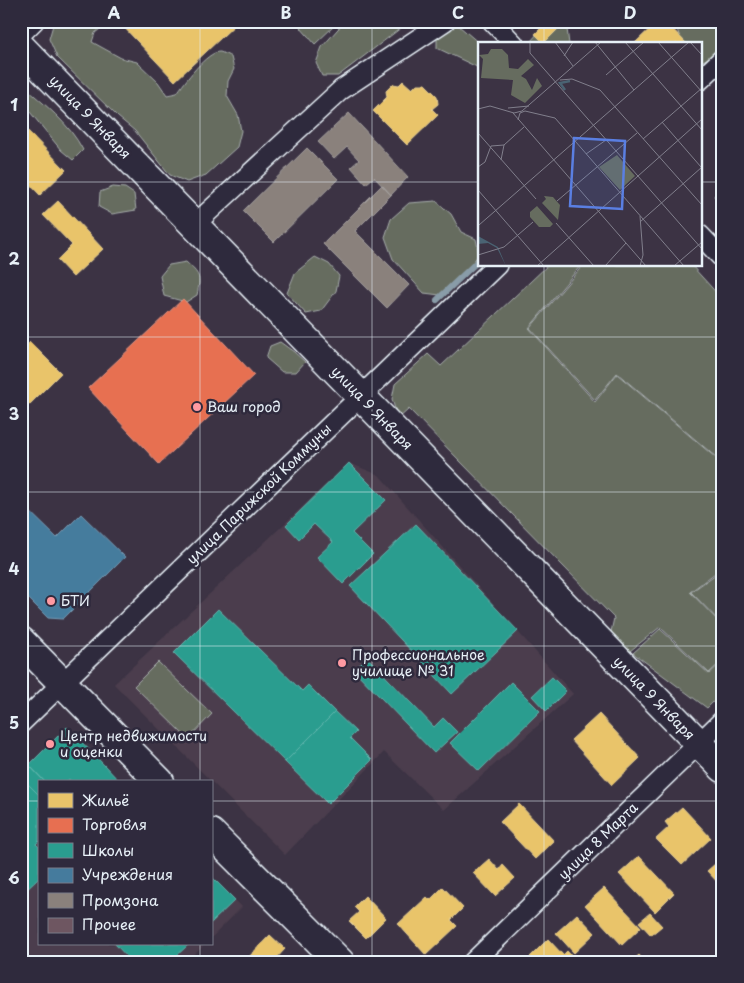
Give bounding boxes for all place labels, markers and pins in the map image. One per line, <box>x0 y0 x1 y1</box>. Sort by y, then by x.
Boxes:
place label: Ваш город <box>207 396 281 417</box>
marker: Ваш город <box>191 401 203 413</box>
place label: БТИ <box>61 590 90 611</box>
marker: БТИ <box>45 595 57 607</box>
place label: Профессиональное училище № 31 <box>352 644 485 681</box>
marker: Профессиональное училище № 31 <box>336 657 348 669</box>
place label: Центр недвижимости и оценки <box>60 725 207 762</box>
marker: Центр недвижимости и оценки <box>44 738 56 750</box>

